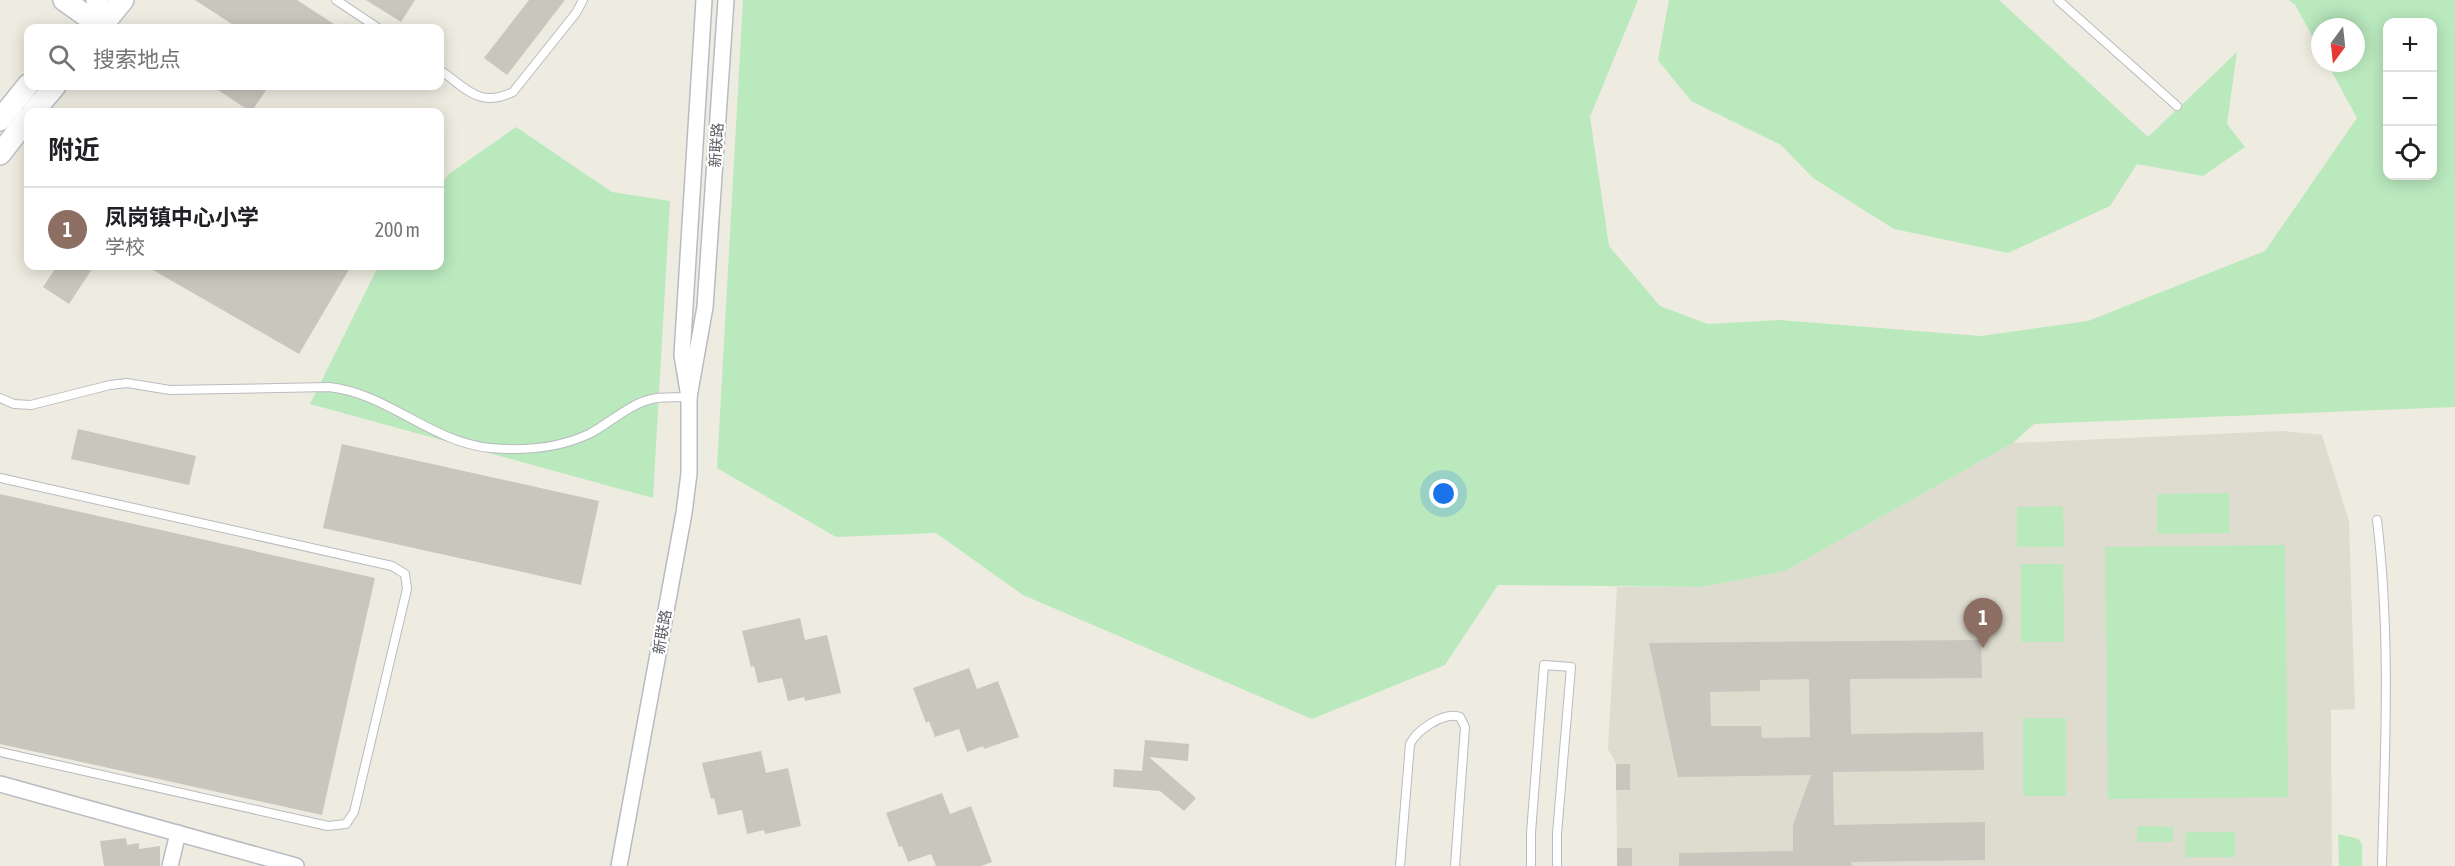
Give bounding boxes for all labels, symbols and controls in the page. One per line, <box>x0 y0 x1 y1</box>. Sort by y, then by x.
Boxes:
north arrow <box>2311 18 2365 72</box>
map controls <box>2383 18 2437 180</box>
button: + <box>2383 18 2437 72</box>
search box <box>24 24 444 90</box>
icon: search <box>45 41 78 74</box>
text: 搜索地点 <box>93 46 181 72</box>
button: − <box>2383 72 2437 126</box>
street label: 新联路 <box>706 122 726 168</box>
button: locate <box>2383 126 2437 180</box>
text: 附近 <box>48 135 100 165</box>
text: 凤岗镇中心小学 <box>105 204 259 230</box>
text: 1 <box>63 218 72 241</box>
text: 200 m <box>375 218 420 241</box>
text: 学校 <box>105 235 145 258</box>
your location <box>1429 479 1458 508</box>
pin: 1 <box>1964 598 2002 648</box>
street label: 新联路 <box>650 608 674 656</box>

